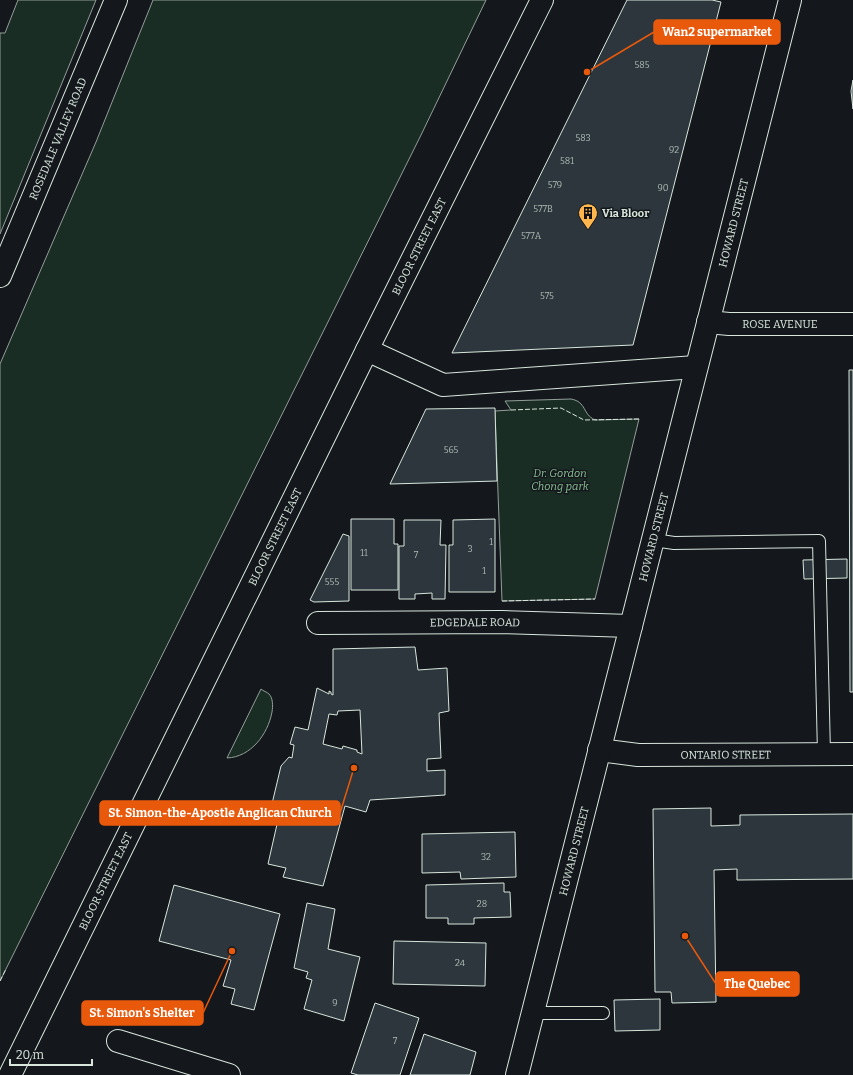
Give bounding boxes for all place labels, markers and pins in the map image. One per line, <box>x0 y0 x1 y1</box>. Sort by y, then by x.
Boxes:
callout: Wan2 supermarket <box>654 20 780 44</box>
building icon: Via Bloor <box>577 202 599 230</box>
place label: Via Bloor <box>602 207 650 220</box>
callout: St. Simon-the-Apostle Anglican Church <box>100 801 340 825</box>
callout: The Quebec <box>716 972 799 996</box>
callout: St. Simon's Shelter <box>82 1001 203 1025</box>

